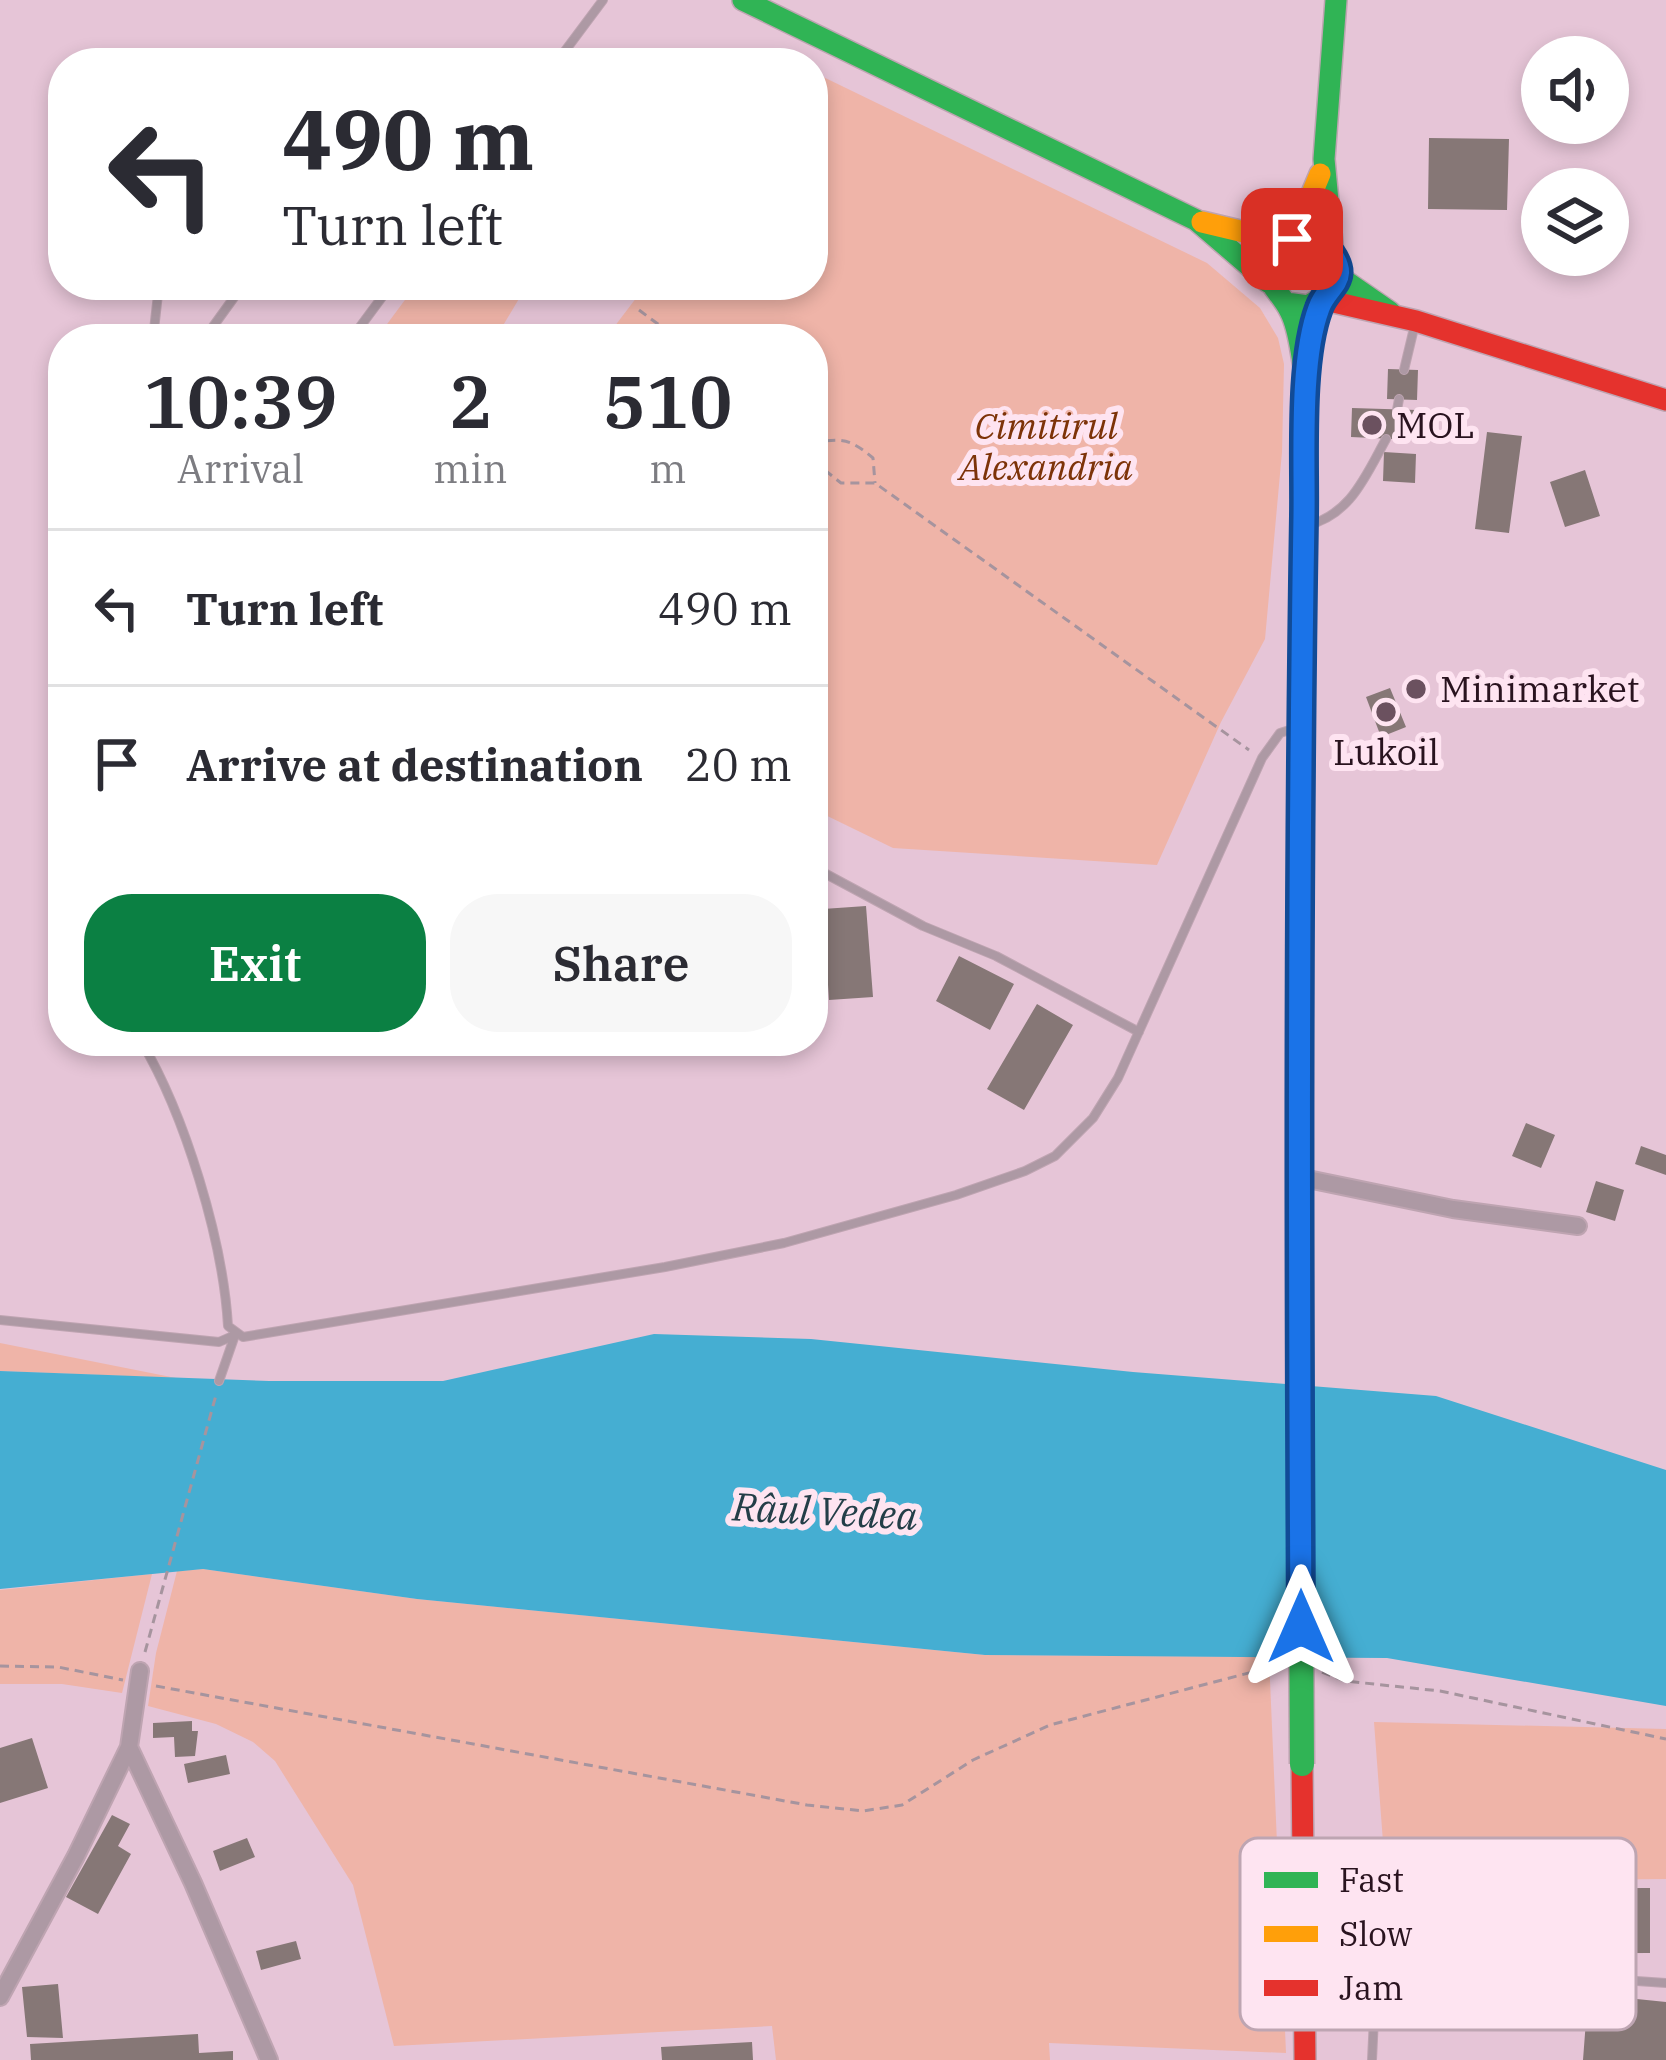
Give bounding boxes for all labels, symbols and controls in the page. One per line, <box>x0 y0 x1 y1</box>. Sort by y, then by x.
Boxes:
map controls <box>1521 36 1629 276</box>
button: sound <box>1521 36 1629 144</box>
text: 490 m <box>282 84 534 193</box>
icon: left <box>84 96 240 252</box>
button: layers <box>1521 168 1629 276</box>
pin <box>1241 188 1343 290</box>
text: Turn left <box>282 190 503 260</box>
icon: arrive <box>1259 206 1325 272</box>
text: 10:39 <box>143 354 338 448</box>
text: 2 <box>449 354 492 448</box>
text: 510 <box>603 354 733 448</box>
place label: MOL <box>1396 401 1475 448</box>
park label: Cimitirul Alexandria <box>957 402 1133 490</box>
marker: MOL <box>1359 412 1385 438</box>
text: Arrival <box>177 443 304 494</box>
text: min <box>433 443 508 494</box>
text: m <box>649 443 686 494</box>
icon: left <box>84 575 150 641</box>
text: Turn left <box>186 579 383 637</box>
text: 490 m <box>658 579 792 637</box>
place label: Minimarket <box>1440 665 1639 712</box>
marker: Minimarket <box>1403 676 1429 702</box>
marker: Lukoil <box>1373 699 1399 725</box>
place label: Lukoil <box>1333 728 1439 775</box>
icon: arrive <box>84 731 150 797</box>
text: Arrive at destination <box>186 735 643 793</box>
text: 20 m <box>685 735 792 793</box>
button: Exit <box>84 894 426 1032</box>
button: Share <box>450 894 792 1032</box>
water label: Râul Vedea <box>730 1480 919 1541</box>
position arrow <box>1238 1564 1364 1690</box>
legend <box>1240 1838 1636 2030</box>
text: Fast <box>1339 1858 1404 1901</box>
text: Slow <box>1339 1912 1413 1955</box>
text: Jam <box>1339 1966 1403 2009</box>

